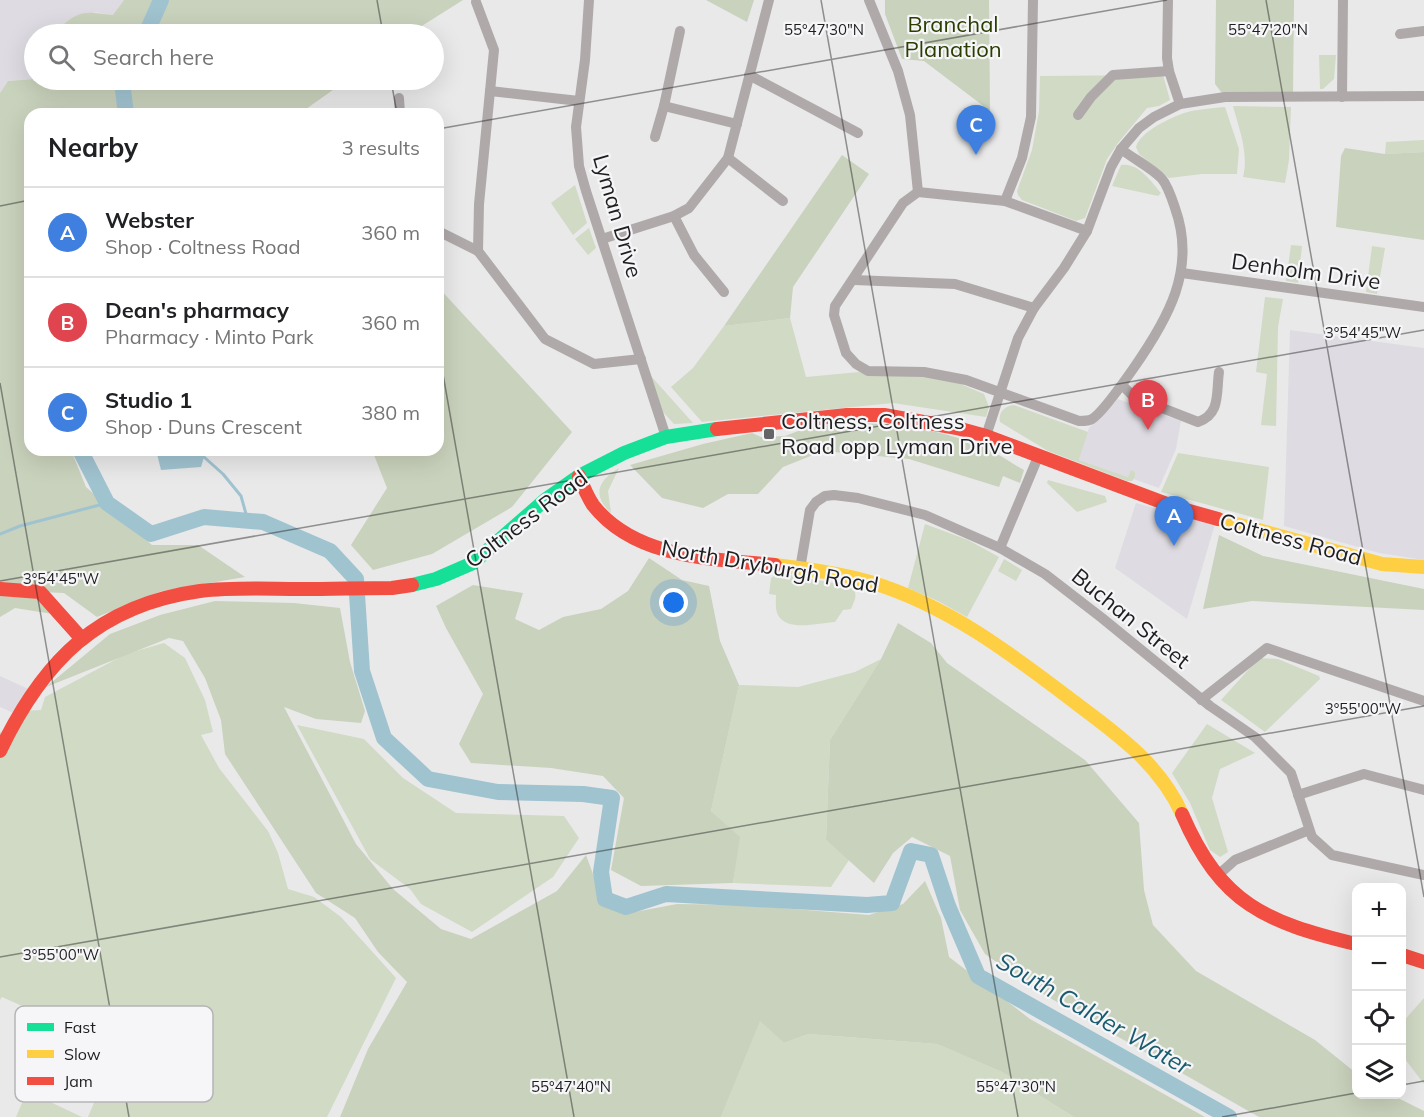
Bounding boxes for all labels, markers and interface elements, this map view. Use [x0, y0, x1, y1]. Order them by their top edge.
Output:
park label: Branchal Planation [904, 10, 1002, 63]
text: 55°47'30"N [784, 20, 864, 39]
text: 55°47'20"N [1228, 20, 1308, 39]
search box [24, 24, 444, 90]
icon: search [45, 41, 78, 74]
text: Search here [93, 43, 214, 71]
pin: C [956, 106, 996, 155]
text: Nearby [48, 131, 138, 164]
text: 3 results [342, 135, 420, 160]
street label: Lyman Drive [587, 151, 649, 281]
text: Webster [105, 206, 194, 234]
text: A [60, 220, 75, 245]
text: 360 m [361, 220, 420, 245]
text: Shop · Coltness Road [105, 234, 301, 259]
street label: Denholm Drive [1230, 247, 1382, 295]
text: Dean's pharmacy [105, 296, 289, 324]
text: B [61, 310, 74, 335]
text: 360 m [361, 310, 420, 335]
text: 3°54'45"W [1325, 323, 1402, 342]
text: Pharmacy · Minto Park [105, 324, 314, 349]
pin: B [1128, 380, 1168, 430]
text: Studio 1 [105, 386, 192, 414]
text: C [61, 400, 74, 425]
text: 380 m [361, 400, 420, 425]
place label: Coltness, Coltness Road opp Lyman Drive [781, 407, 1012, 460]
text: Shop · Duns Crescent [105, 414, 302, 439]
marker: Coltness, Coltness Road opp Lyman Drive [762, 427, 776, 441]
street label: Coltness Road [459, 464, 593, 574]
pin: A [1154, 496, 1194, 546]
street label: Coltness Road [1217, 507, 1365, 571]
street label: North Dryburgh Road [659, 533, 881, 599]
street label: Buchan Street [1066, 562, 1196, 674]
text: 3°54'45"W [23, 569, 100, 588]
your location [659, 588, 688, 617]
text: 3°55'00"W [1325, 699, 1402, 718]
map controls [1352, 883, 1406, 1099]
button: + [1352, 883, 1406, 937]
button: − [1352, 937, 1406, 991]
text: 3°55'00"W [23, 945, 100, 964]
water label: South Calder Water [991, 945, 1198, 1082]
button: locate [1352, 991, 1406, 1045]
legend [15, 1006, 213, 1102]
text: Fast [64, 1017, 96, 1037]
text: Slow [64, 1044, 101, 1064]
button: layers [1352, 1045, 1406, 1099]
text: Jam [64, 1071, 93, 1091]
text: 55°47'40"N [531, 1077, 611, 1096]
text: 55°47'30"N [976, 1077, 1056, 1096]

